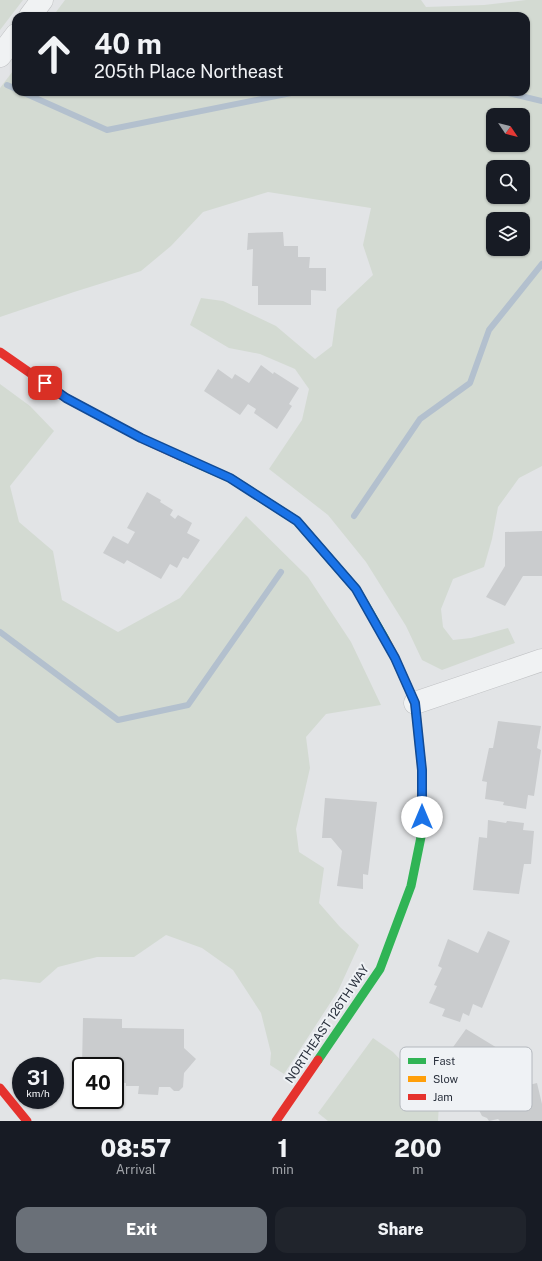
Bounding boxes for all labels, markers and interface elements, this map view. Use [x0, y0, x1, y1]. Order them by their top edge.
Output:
text: 40 m [94, 27, 162, 60]
icon: ahead [28, 28, 80, 80]
text: 205th Place Northeast [94, 61, 284, 82]
north arrow [486, 108, 530, 152]
map controls [486, 108, 530, 256]
button: search [486, 160, 530, 204]
button: layers [486, 212, 530, 256]
pin [28, 366, 62, 400]
icon: arrive [34, 372, 56, 394]
position arrow [401, 796, 443, 838]
street label: NORTHEAST 126TH WAY [282, 962, 372, 1086]
legend [400, 1047, 532, 1111]
text: Fast [433, 1055, 455, 1067]
speed limit sign: 40 [72, 1057, 124, 1109]
text: 31 [27, 1066, 49, 1090]
text: Slow [433, 1073, 459, 1085]
text: km/h [26, 1087, 50, 1099]
text: Jam [433, 1091, 453, 1103]
text: 08:57 [100, 1134, 171, 1162]
text: 1 [278, 1134, 288, 1162]
text: 200 [394, 1134, 442, 1162]
text: Arrival [116, 1162, 156, 1177]
text: min [272, 1162, 294, 1177]
text: m [412, 1162, 424, 1177]
button: Exit [16, 1207, 267, 1253]
button: Share [275, 1207, 526, 1253]

